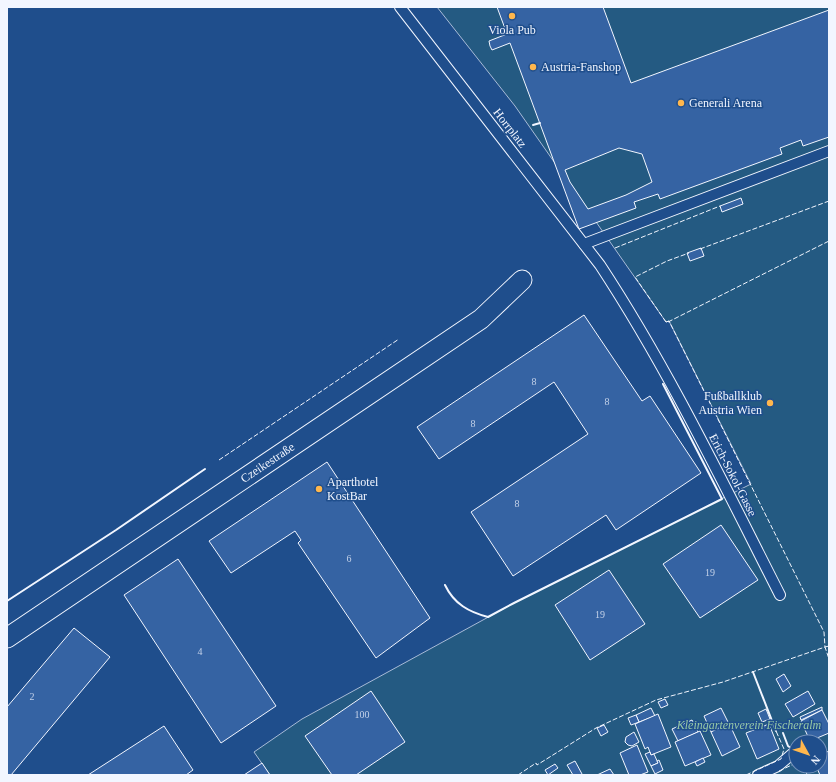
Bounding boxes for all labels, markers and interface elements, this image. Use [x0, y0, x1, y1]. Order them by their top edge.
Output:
marker: Viola Pub [507, 11, 517, 21]
place label: Viola Pub [488, 23, 536, 37]
place label: Austria-Fanshop [541, 60, 621, 74]
marker: Austria-Fanshop [528, 62, 538, 72]
place label: Generali Arena [689, 96, 763, 110]
marker: Generali Arena [676, 98, 686, 108]
street label: Horrplatz [490, 106, 530, 150]
house number: 8 [532, 376, 537, 387]
place label: Fußballklub Austria Wien [698, 389, 762, 417]
house number: 8 [605, 396, 610, 407]
marker: Fußballklub Austria Wien [765, 398, 775, 408]
house number: 8 [471, 418, 476, 429]
street label: Erich-Sokol-Gasse [706, 431, 760, 519]
street label: Czeikestraße [238, 440, 297, 486]
place label: Aparthotel KostBar [327, 475, 379, 503]
marker: Aparthotel KostBar [314, 484, 324, 494]
house number: 8 [515, 498, 520, 509]
house number: 6 [347, 553, 352, 564]
house number: 19 [705, 567, 715, 578]
house number: 19 [595, 609, 605, 620]
house number: 4 [198, 646, 203, 657]
house number: 2 [30, 691, 35, 702]
house number: 100 [355, 709, 370, 720]
park label: Kleingartenverein Fischeralm [676, 718, 822, 732]
north arrow [788, 734, 828, 774]
text: N [808, 754, 823, 767]

